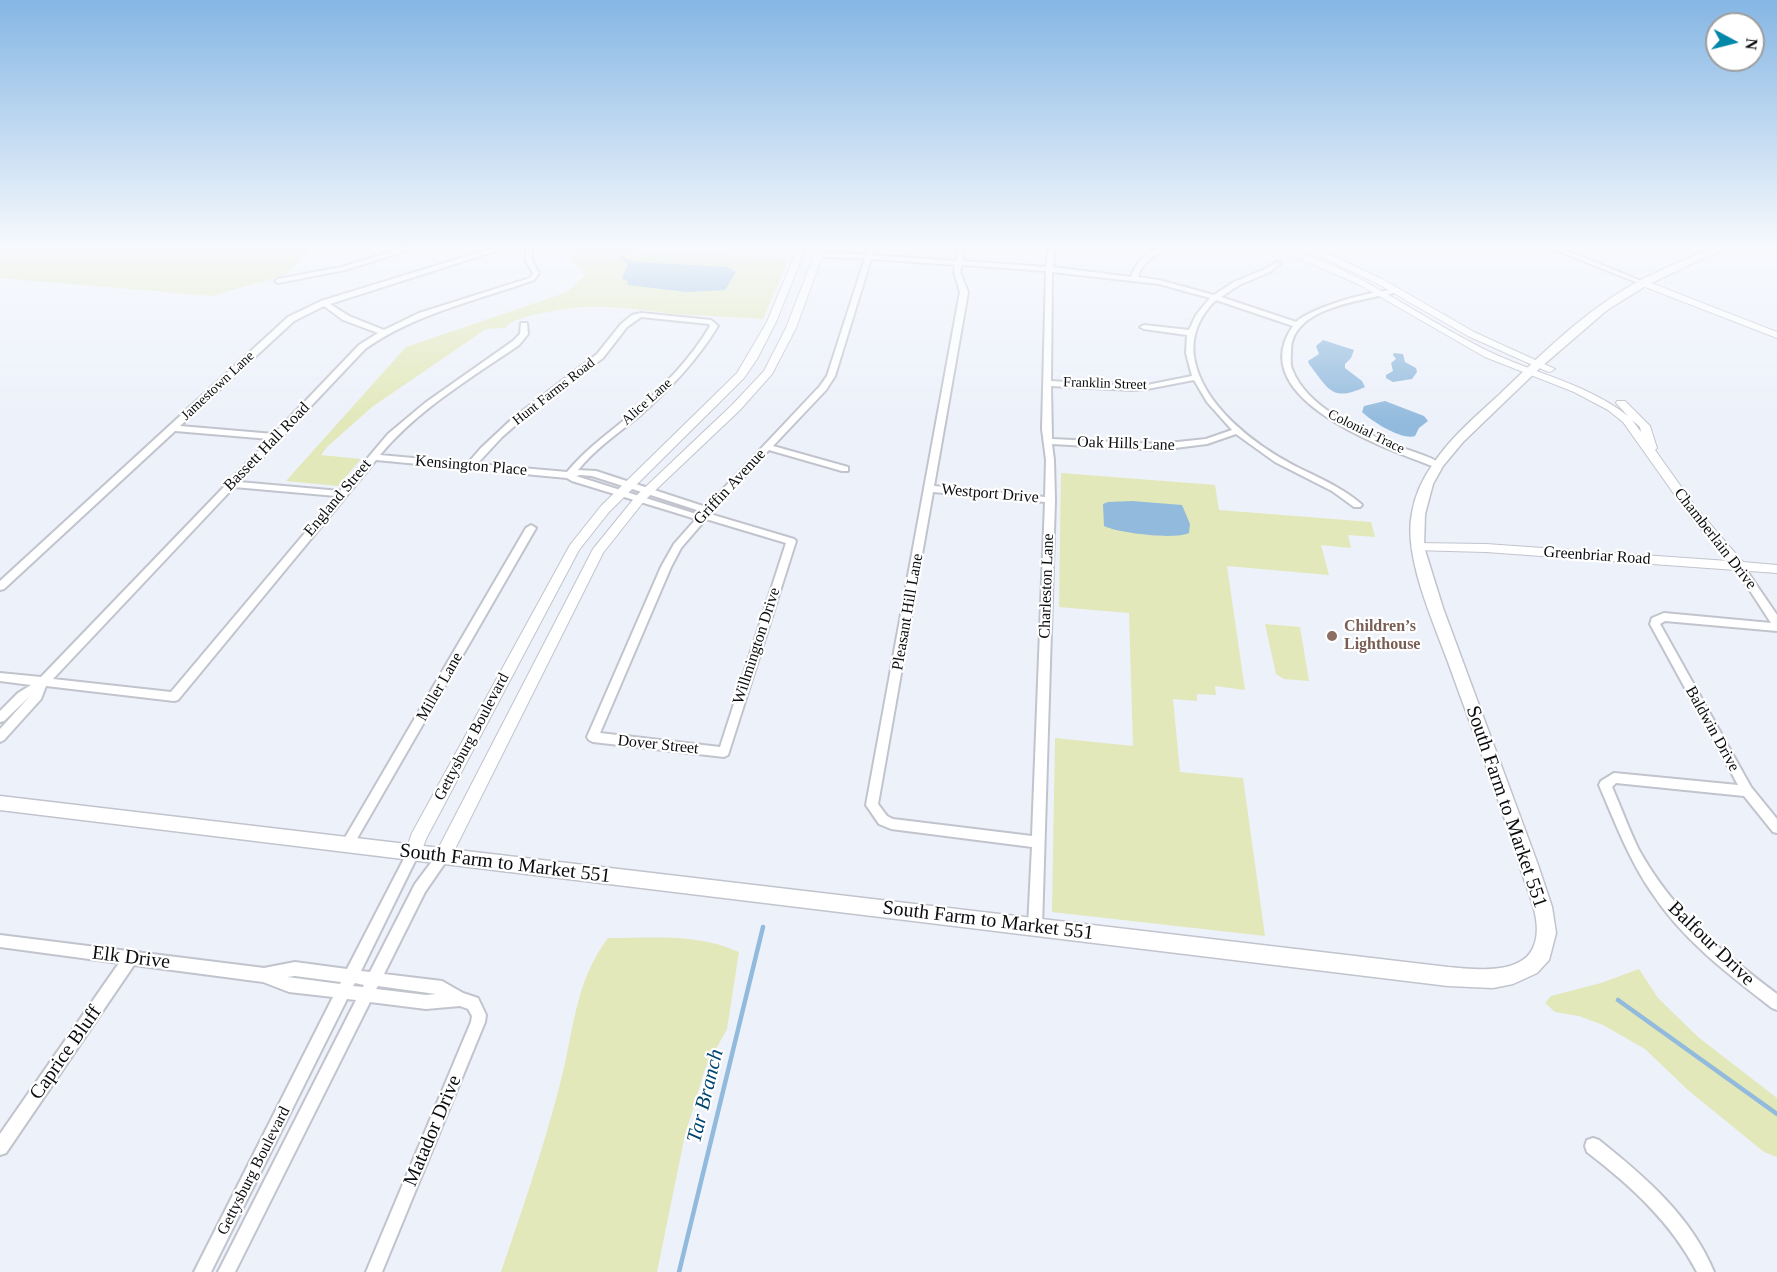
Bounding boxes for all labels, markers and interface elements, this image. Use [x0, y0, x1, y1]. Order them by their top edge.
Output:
north arrow [1705, 12, 1765, 72]
text: N [1742, 37, 1761, 51]
street label: Jamestown Lane [178, 348, 258, 424]
street label: Hunt Farms Road [510, 355, 598, 429]
street label: Franklin Street [1063, 374, 1147, 394]
street label: Alice Lane [618, 375, 676, 429]
street label: Bassett Hall Road [220, 399, 314, 495]
street label: Colonial Trace [1325, 406, 1407, 458]
street label: Oak Hills Lane [1077, 433, 1175, 455]
street label: Griffin Avenue [690, 445, 770, 529]
street label: Kensington Place [414, 452, 528, 480]
street label: England Street [300, 456, 376, 540]
street label: Westport Drive [940, 480, 1040, 508]
street label: Chamberlain Drive [1670, 485, 1760, 593]
street label: Charleston Lane [1036, 533, 1058, 639]
street label: Greenbriar Road [1543, 543, 1651, 569]
street label: Pleasant Hill Lane [888, 552, 928, 672]
street label: Willmington Drive [729, 585, 785, 707]
place label: Children’s Lighthouse [1344, 617, 1420, 655]
marker: Children’s Lighthouse [1325, 629, 1339, 643]
street label: Miller Lane [413, 649, 467, 725]
street label: Gettysburg Boulevard [430, 670, 514, 804]
street label: Baldwin Drive [1681, 683, 1743, 775]
street label: South Farm to Market 551 [1460, 703, 1552, 911]
street label: Dover Street [617, 731, 699, 759]
street label: South Farm to Market 551 [398, 839, 612, 889]
street label: South Farm to Market 551 [881, 896, 1095, 946]
street label: Balfour Drive [1663, 897, 1759, 991]
street label: Elk Drive [91, 941, 171, 975]
street label: Caprice Bluff [25, 1001, 107, 1105]
water label: Tar Branch [682, 1047, 730, 1145]
street label: Matador Drive [399, 1072, 467, 1190]
street label: Gettysburg Boulevard [213, 1104, 295, 1238]

